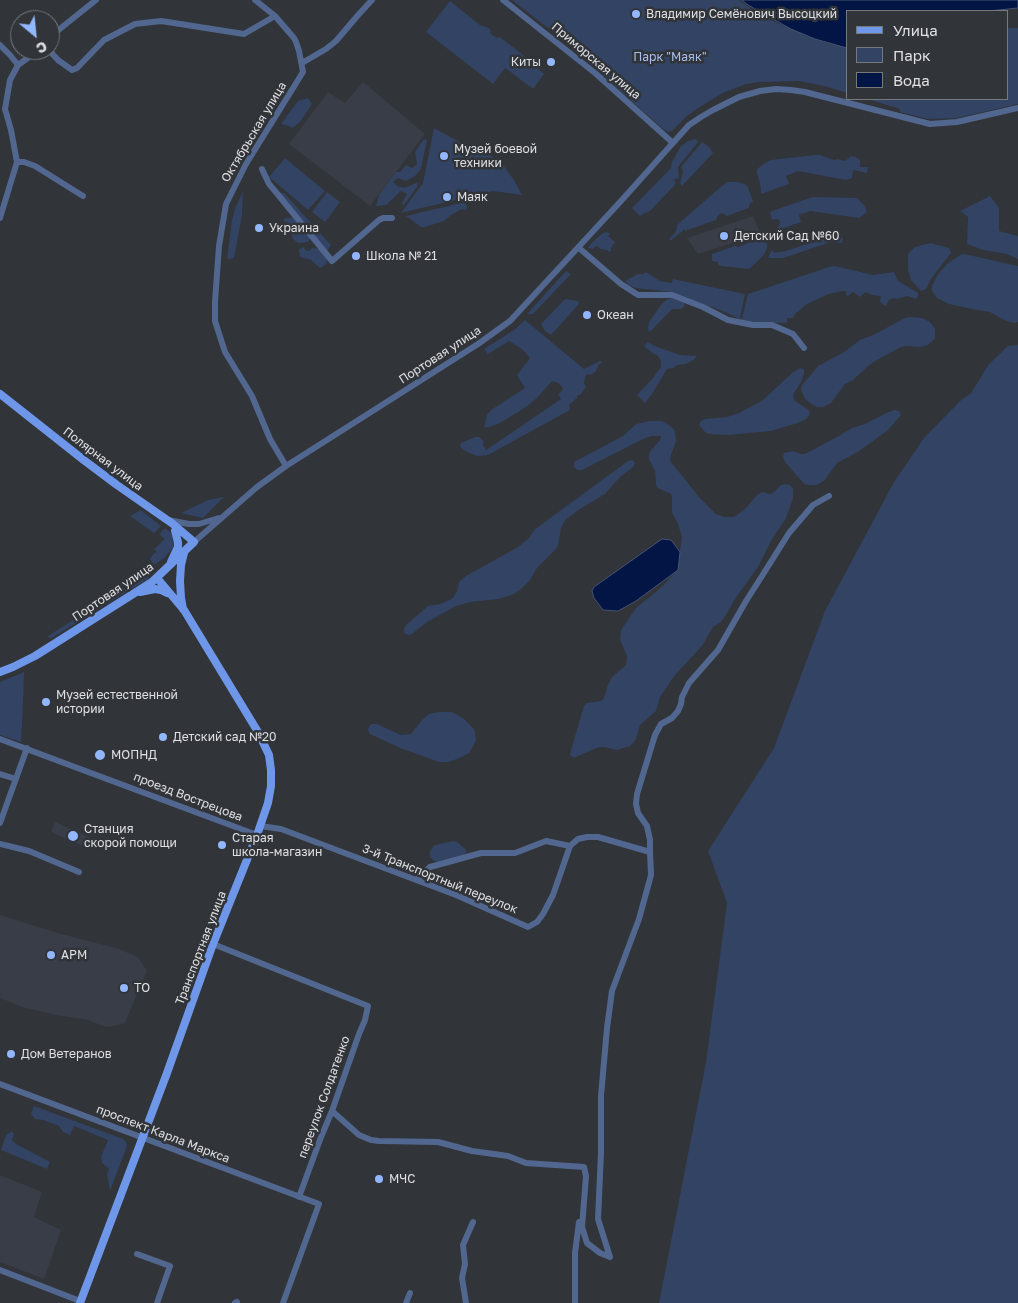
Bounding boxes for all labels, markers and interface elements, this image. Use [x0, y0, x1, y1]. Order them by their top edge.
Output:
place label: Владимир Семёнович Высоцкий [646, 7, 837, 21]
marker: Владимир Семёнович Высоцкий [630, 8, 642, 20]
north arrow [10, 10, 60, 60]
legend [846, 10, 1008, 100]
street label: Приморская улица [548, 19, 644, 103]
text: Улица [893, 21, 938, 39]
text: С [33, 38, 50, 58]
text: Парк [893, 46, 931, 64]
park label: Парк "Маяк" [633, 50, 707, 64]
place label: Киты [511, 55, 541, 69]
marker: Киты [545, 56, 557, 68]
text: Вода [893, 71, 930, 89]
street label: Октябрьская улица [218, 79, 290, 185]
place label: Музей боевой техники [454, 142, 537, 170]
marker: Музей боевой техники [438, 150, 450, 162]
place label: Маяк [457, 190, 488, 204]
marker: Маяк [441, 191, 453, 203]
place label: Украина [269, 221, 319, 235]
marker: Украина [253, 222, 265, 234]
place label: Детский Сад №60 [734, 229, 839, 243]
marker: Детский Сад №60 [718, 230, 730, 242]
place label: Школа № 21 [366, 249, 437, 263]
marker: Школа № 21 [350, 250, 362, 262]
place label: Океан [597, 308, 634, 322]
marker: Океан [581, 309, 593, 321]
street label: Портовая улица [396, 323, 484, 387]
street label: Полярная улица [60, 424, 146, 494]
street label: Портовая улица [70, 559, 156, 625]
place label: Музей естественной истории [56, 688, 178, 716]
marker: Музей естественной истории [40, 696, 52, 708]
place label: Детский сад №20 [173, 730, 276, 744]
marker: Детский сад №20 [157, 731, 169, 743]
marker: МОПНД [93, 748, 107, 762]
place label: МОПНД [111, 748, 157, 762]
street label: проезд Вострецова [132, 770, 244, 824]
place label: Станция скорой помощи [84, 822, 177, 850]
marker: Станция скорой помощи [66, 829, 80, 843]
place label: Старая школа-магазин [232, 831, 322, 859]
marker: Старая школа-магазин [216, 839, 228, 851]
street label: 3-й Транспортный переулок [360, 841, 520, 917]
street label: Транспортная улица [173, 889, 229, 1007]
place label: АРМ [61, 948, 87, 962]
marker: АРМ [45, 949, 57, 961]
place label: ТО [134, 981, 150, 995]
marker: ТО [118, 982, 130, 994]
street label: переулок Солдатенко [295, 1034, 353, 1160]
place label: Дом Ветеранов [21, 1047, 112, 1061]
marker: Дом Ветеранов [5, 1048, 17, 1060]
street label: проспект Карла Маркса [94, 1102, 232, 1166]
place label: МЧС [389, 1172, 416, 1186]
marker: МЧС [373, 1173, 385, 1185]

